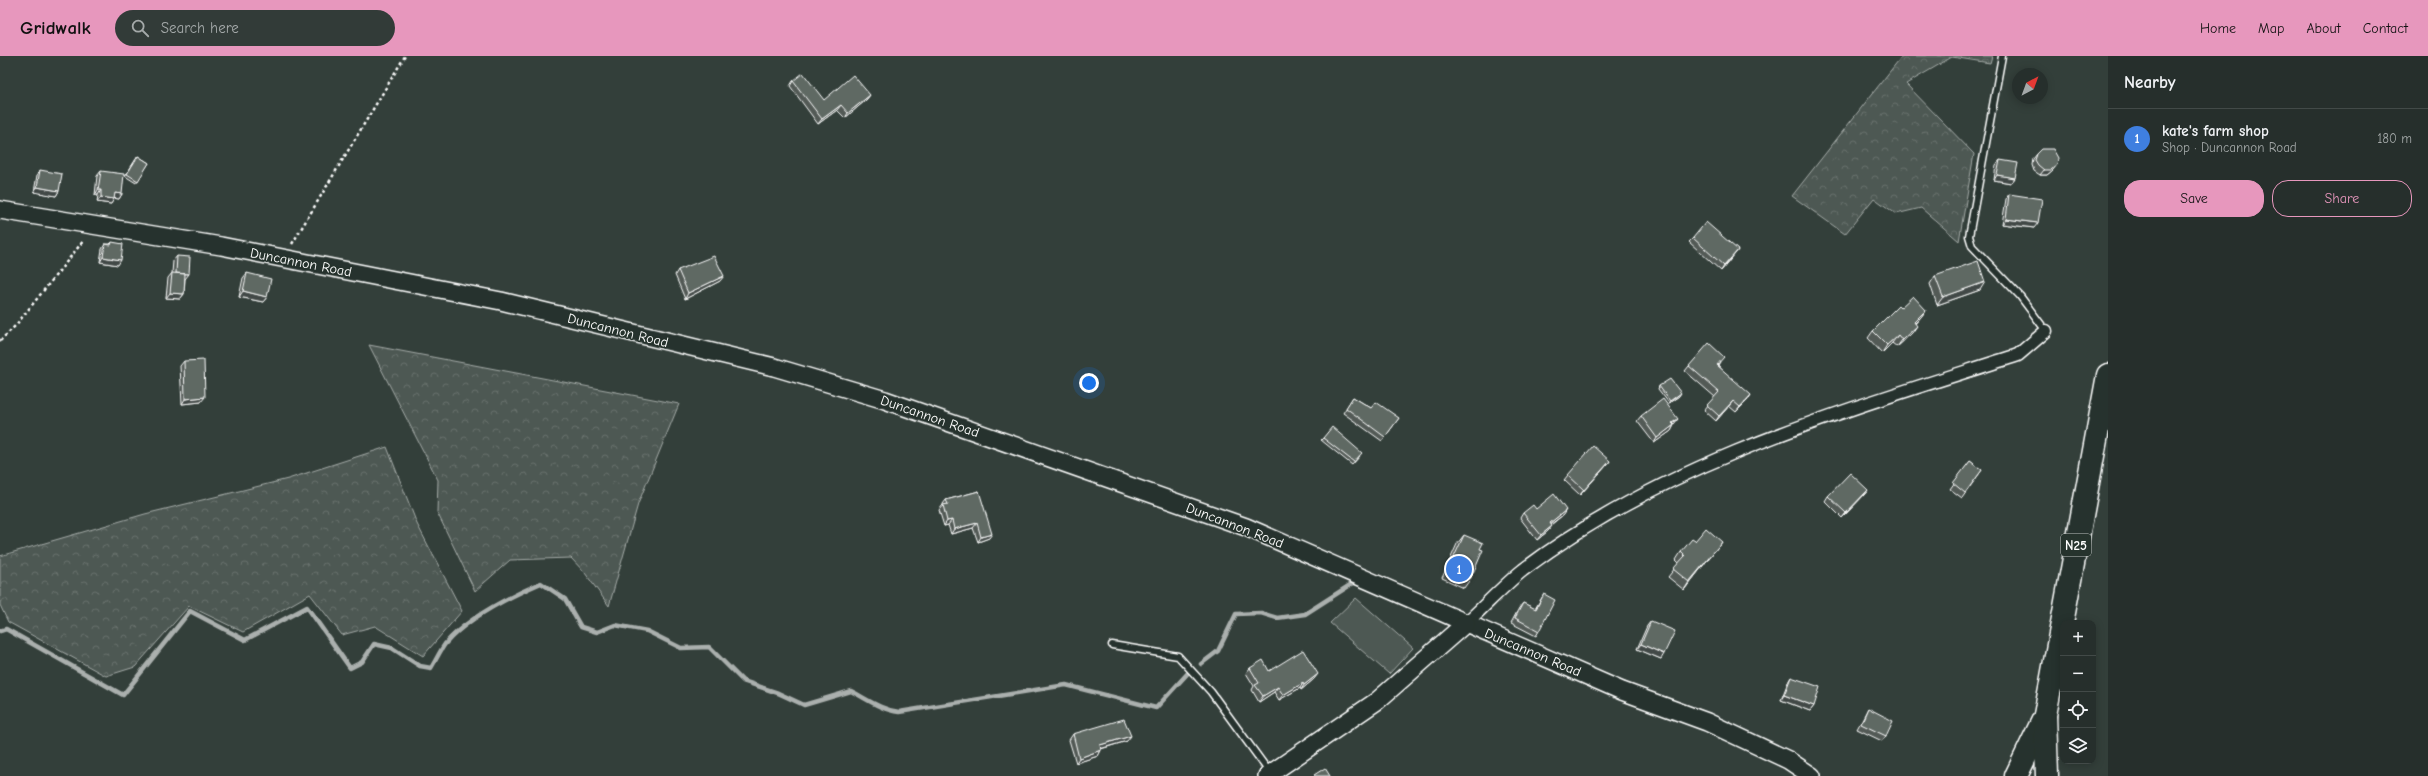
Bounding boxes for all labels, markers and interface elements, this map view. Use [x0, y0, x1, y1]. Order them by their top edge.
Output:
search box [115, 10, 395, 46]
text: Gridwalk [20, 17, 91, 39]
icon: search [129, 17, 151, 39]
text: Search here [161, 19, 239, 37]
text: Home [2200, 20, 2236, 37]
text: Map [2258, 20, 2284, 37]
text: About [2306, 20, 2341, 37]
text: Contact [2363, 20, 2408, 37]
north arrow [2012, 68, 2048, 104]
text: Nearby [2124, 73, 2175, 92]
text: kate's farm shop [2162, 122, 2269, 140]
text: 1 [2134, 131, 2140, 146]
text: 180 m [2377, 131, 2412, 146]
text: Shop · Duncannon Road [2162, 140, 2297, 155]
button: Save [2124, 180, 2264, 217]
button: Share [2272, 180, 2412, 217]
street label: Duncannon Road [249, 244, 353, 281]
street label: Duncannon Road [566, 310, 670, 351]
your location [1079, 373, 1099, 393]
street label: Duncannon Road [878, 392, 981, 441]
street label: Duncannon Road [1184, 499, 1286, 552]
road number: N25 [2061, 534, 2091, 556]
pin: 1 [1446, 554, 1472, 584]
map controls [2060, 620, 2096, 764]
button: + [2060, 620, 2096, 656]
street label: Duncannon Road [1482, 624, 1584, 680]
button: − [2060, 656, 2096, 692]
button: locate [2060, 692, 2096, 728]
button: layers [2060, 728, 2096, 764]

